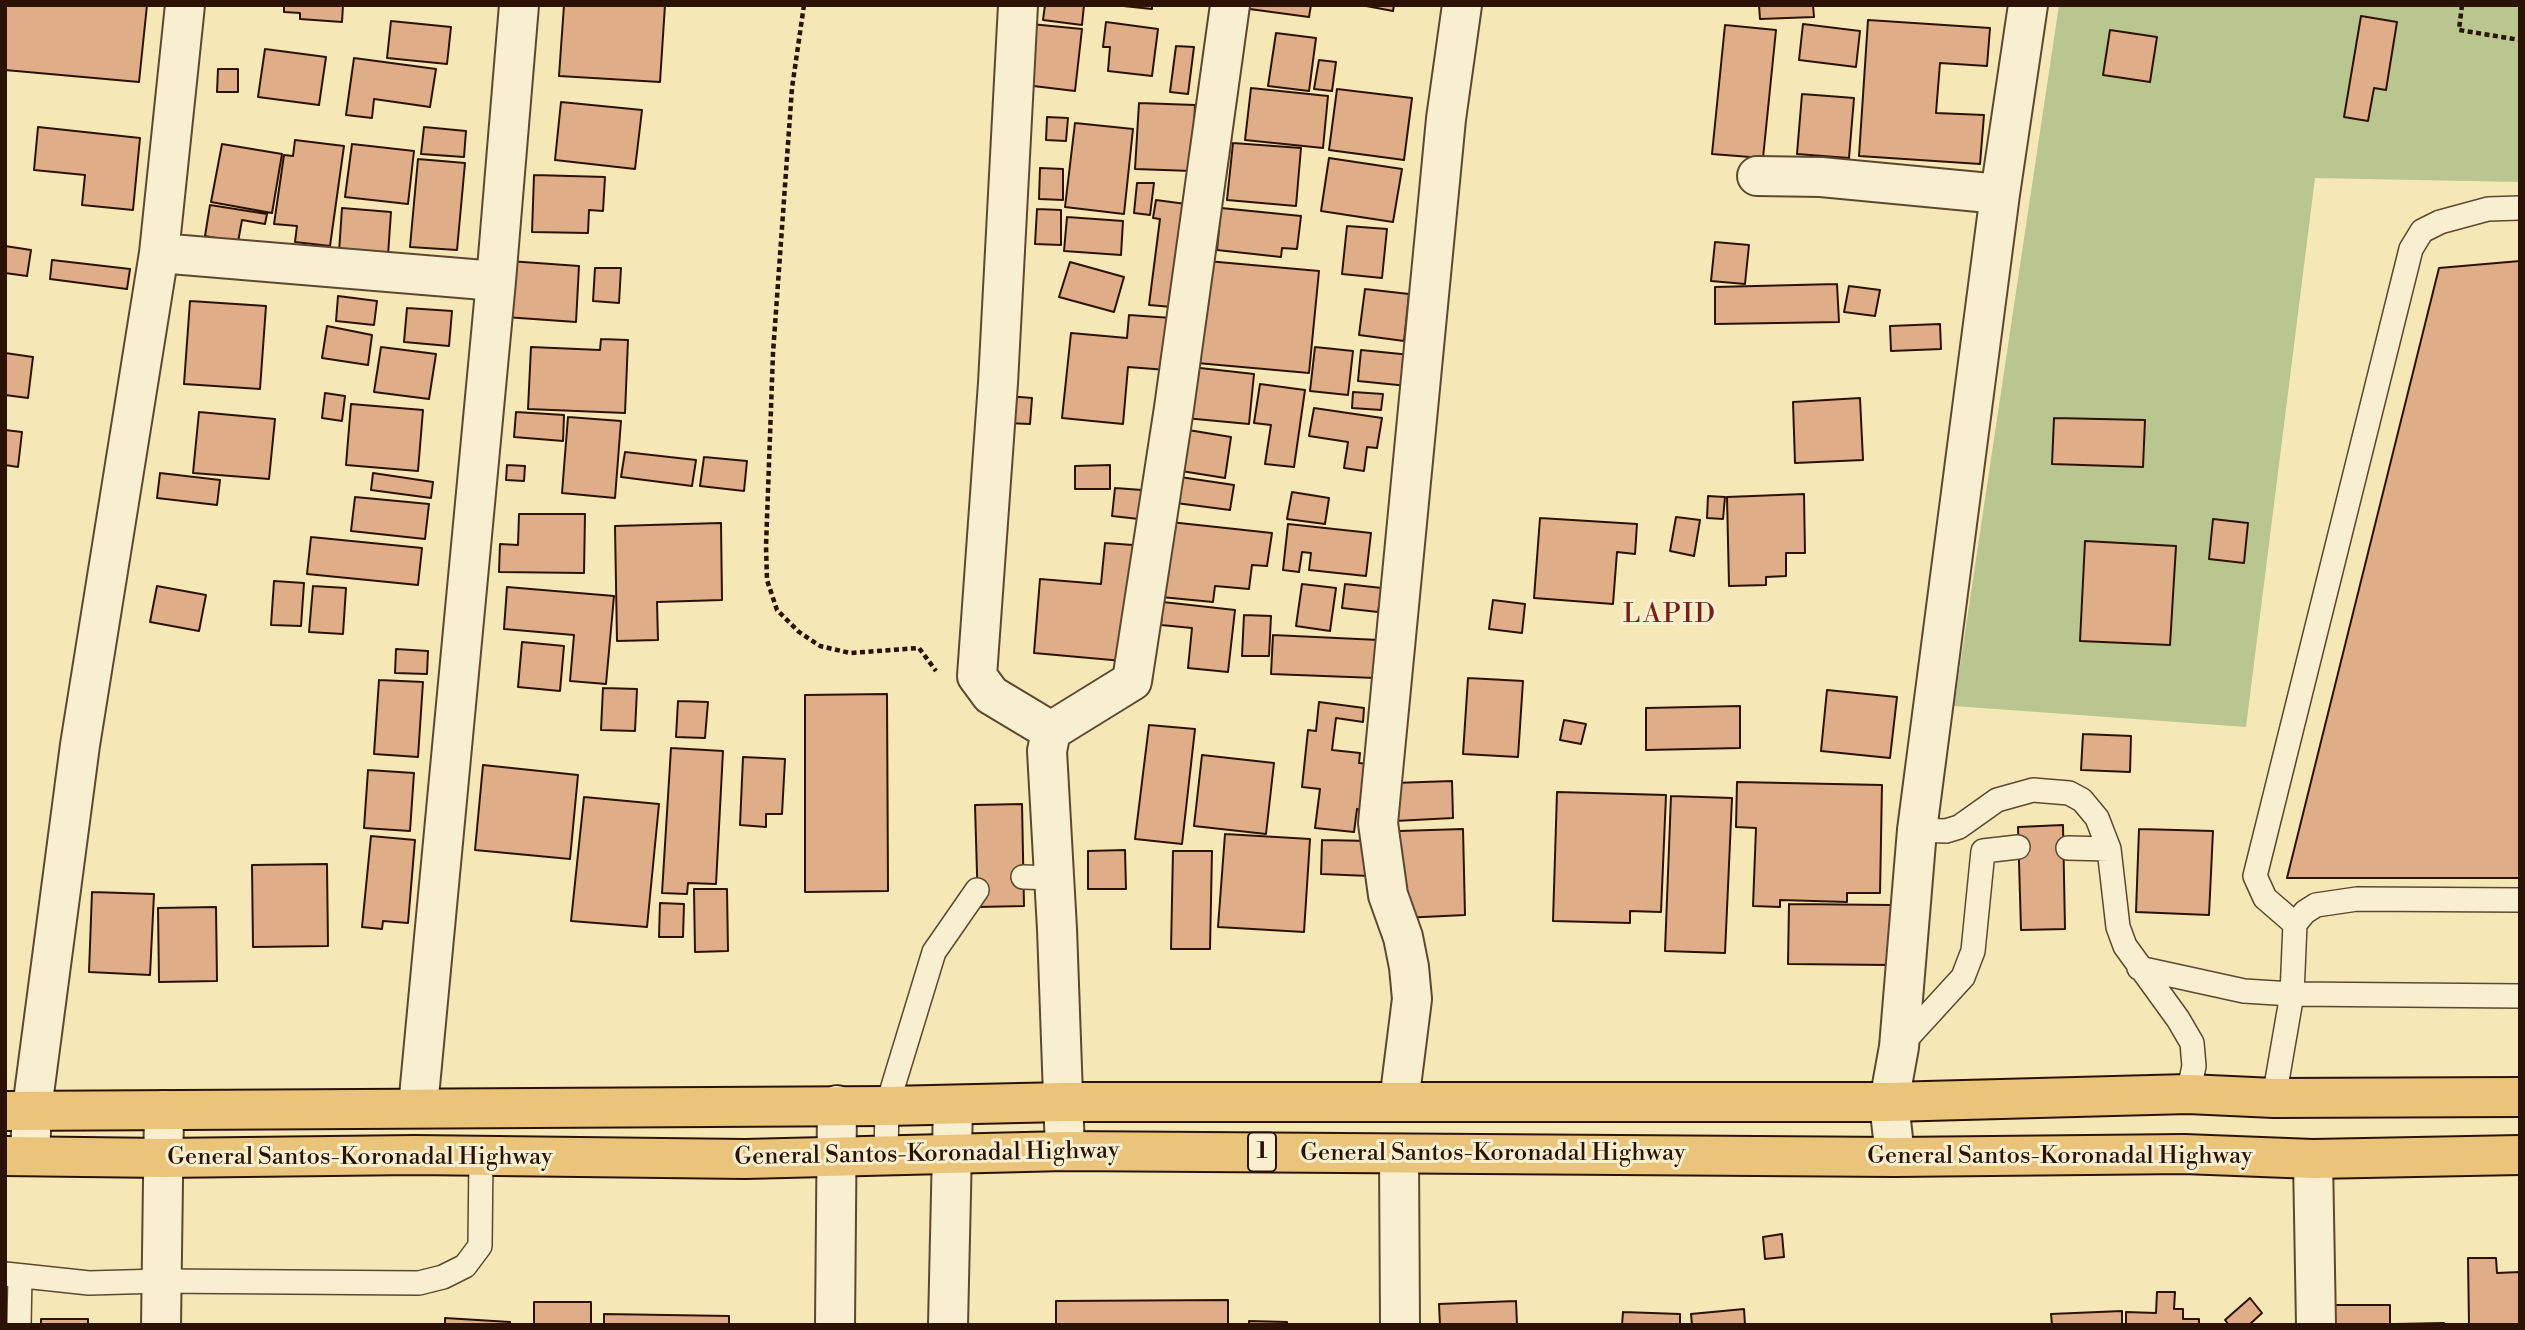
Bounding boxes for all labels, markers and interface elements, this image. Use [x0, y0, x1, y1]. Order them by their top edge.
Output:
district label: LAPID [1624, 600, 1716, 632]
road number: 1 [1248, 1133, 1276, 1172]
street label: General Santos-Koronadal Highway [734, 1137, 1120, 1173]
street label: General Santos-Koronadal Highway [1300, 1140, 1686, 1168]
street label: General Santos-Koronadal Highway [1867, 1143, 2253, 1171]
street label: General Santos-Koronadal Highway [167, 1144, 553, 1172]

